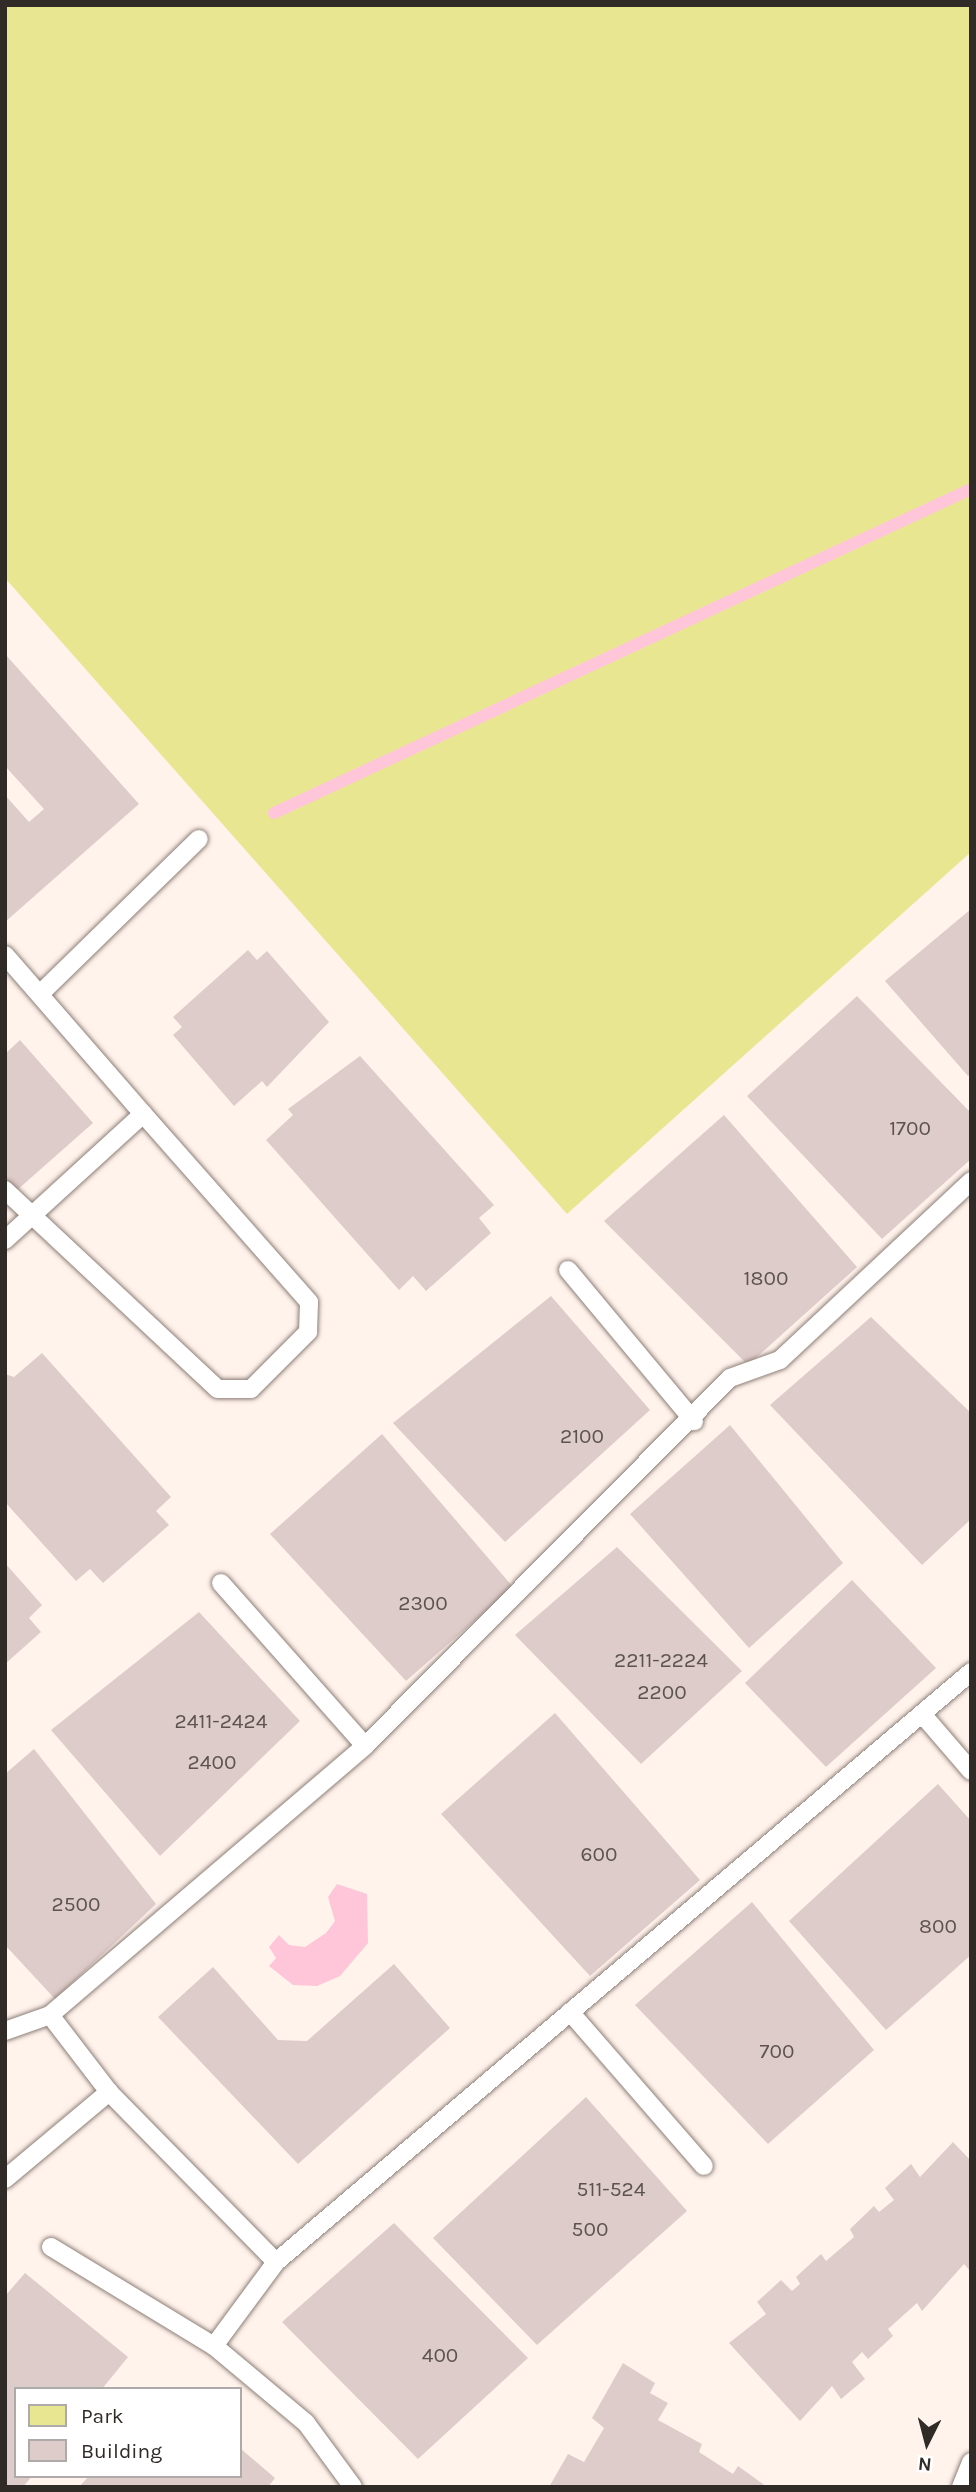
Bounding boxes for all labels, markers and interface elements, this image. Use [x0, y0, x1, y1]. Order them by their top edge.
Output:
house number: 1700 [889, 1115, 931, 1141]
house number: 1800 [744, 1265, 788, 1291]
house number: 2100 [560, 1423, 604, 1449]
house number: 2300 [398, 1590, 448, 1616]
house number: 2211-2224 [614, 1647, 708, 1673]
house number: 2200 [637, 1679, 687, 1705]
house number: 2411-2424 [175, 1708, 267, 1734]
house number: 2400 [188, 1749, 236, 1775]
house number: 600 [581, 1841, 617, 1867]
house number: 2500 [52, 1891, 100, 1917]
house number: 800 [919, 1913, 957, 1939]
house number: 700 [760, 2038, 794, 2064]
house number: 511-524 [577, 2176, 645, 2202]
house number: 500 [572, 2216, 608, 2242]
house number: 400 [422, 2342, 458, 2368]
legend [14, 2387, 242, 2478]
text: Park [81, 2404, 124, 2428]
north arrow [892, 2408, 962, 2478]
text: Building [81, 2439, 162, 2463]
text: N [917, 2452, 933, 2476]

